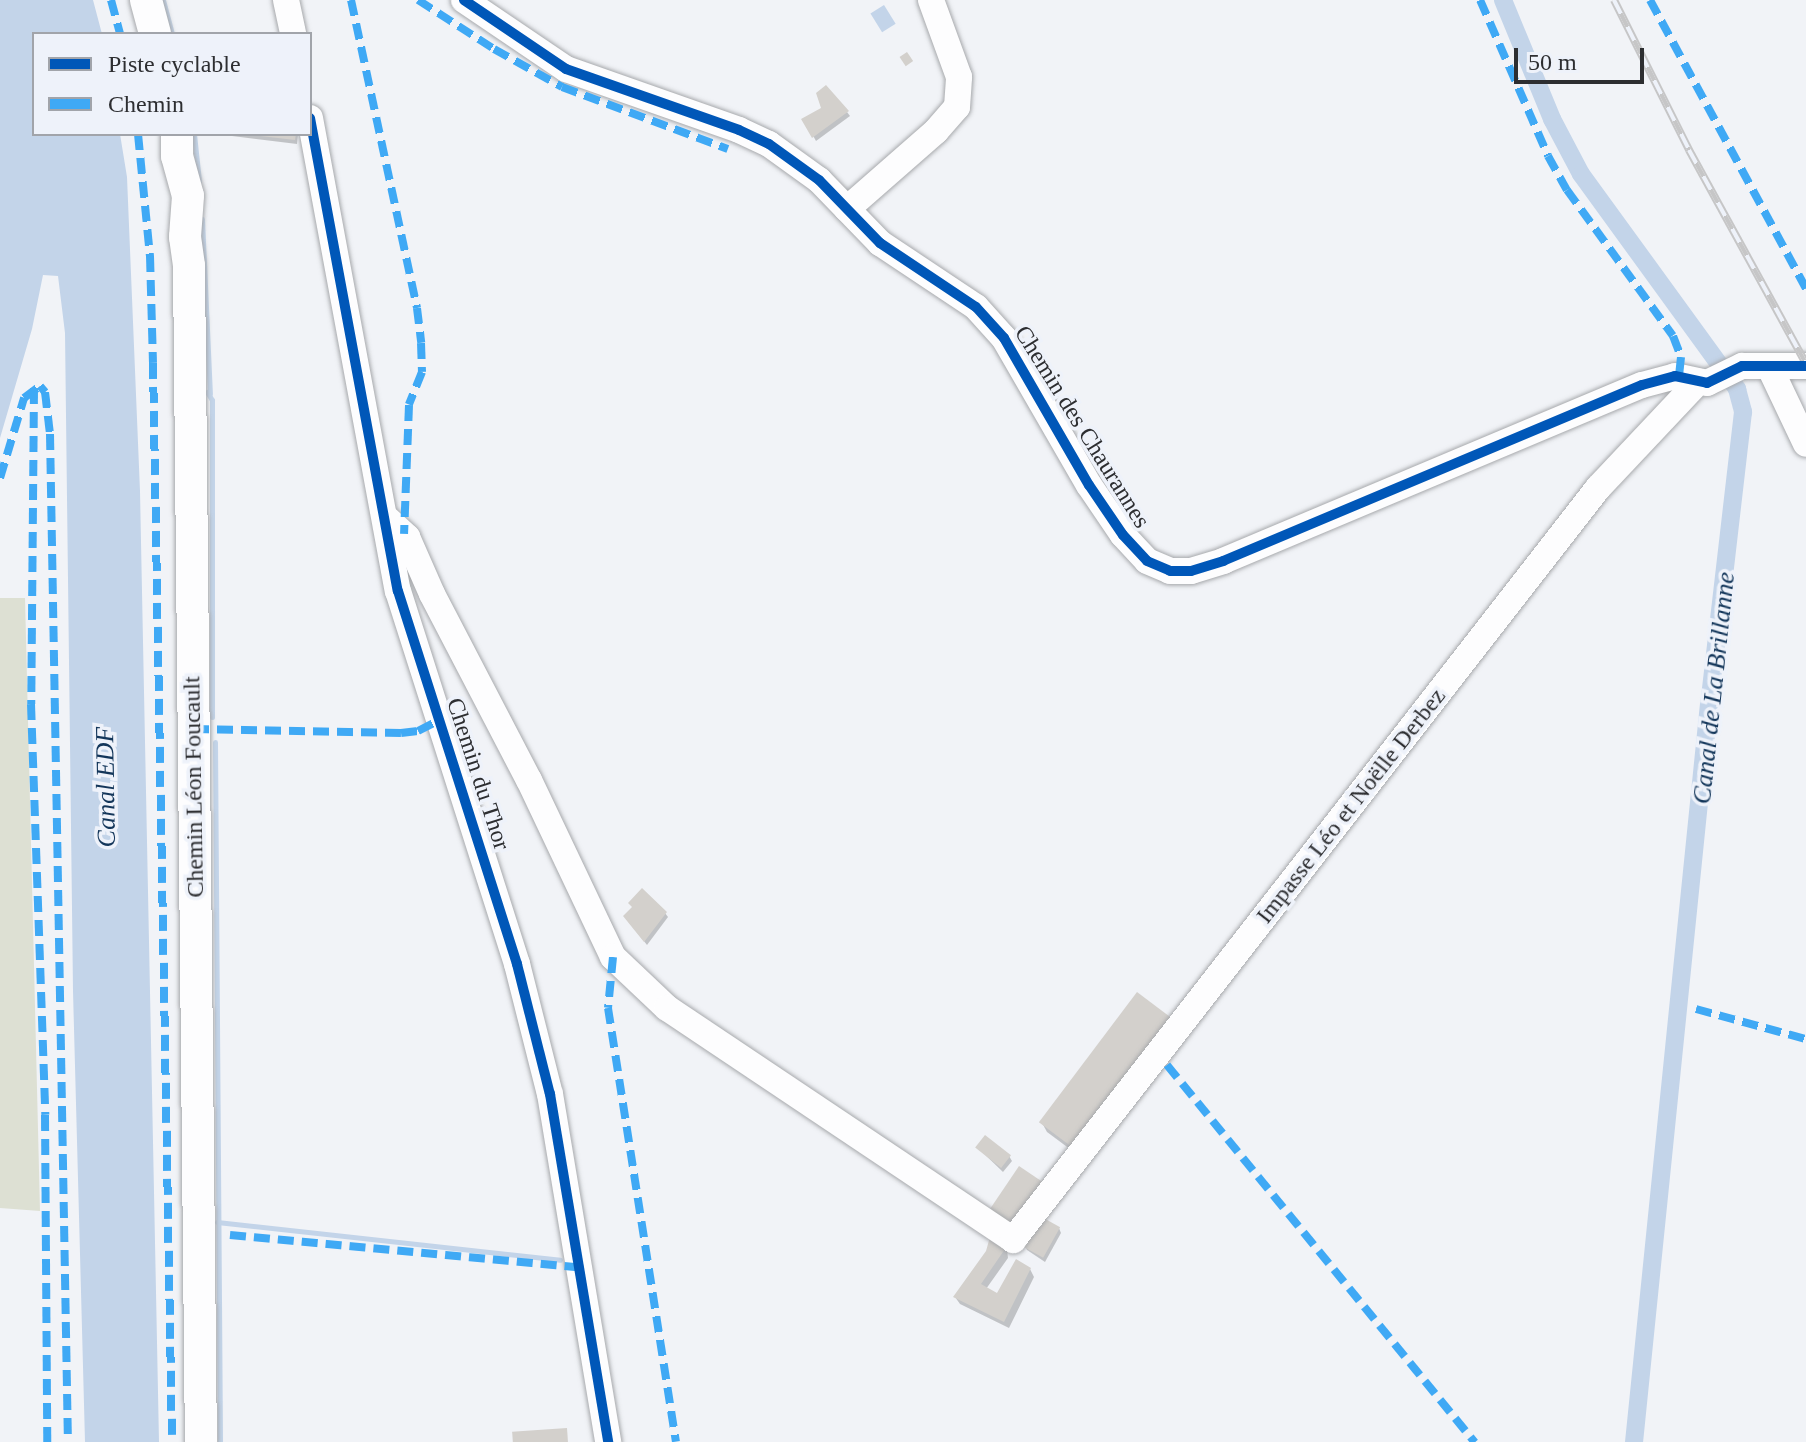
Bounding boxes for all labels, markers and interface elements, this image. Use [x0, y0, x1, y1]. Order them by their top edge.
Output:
legend [32, 32, 312, 136]
scale bar [1518, 32, 1648, 82]
text: 50 m [1528, 49, 1577, 75]
text: Piste cyclable [108, 51, 241, 77]
text: Chemin [108, 91, 184, 117]
street label: Chemin des Chaurannes [1008, 320, 1156, 534]
water label: Canal de La Brillanne [1686, 570, 1742, 806]
street label: Chemin Léon Foucault [178, 676, 210, 898]
street label: Impasse Léo et Noëlle Derbez [1250, 683, 1452, 929]
street label: Chemin du Thor [440, 694, 516, 854]
water label: Canal EDF [89, 726, 123, 848]

